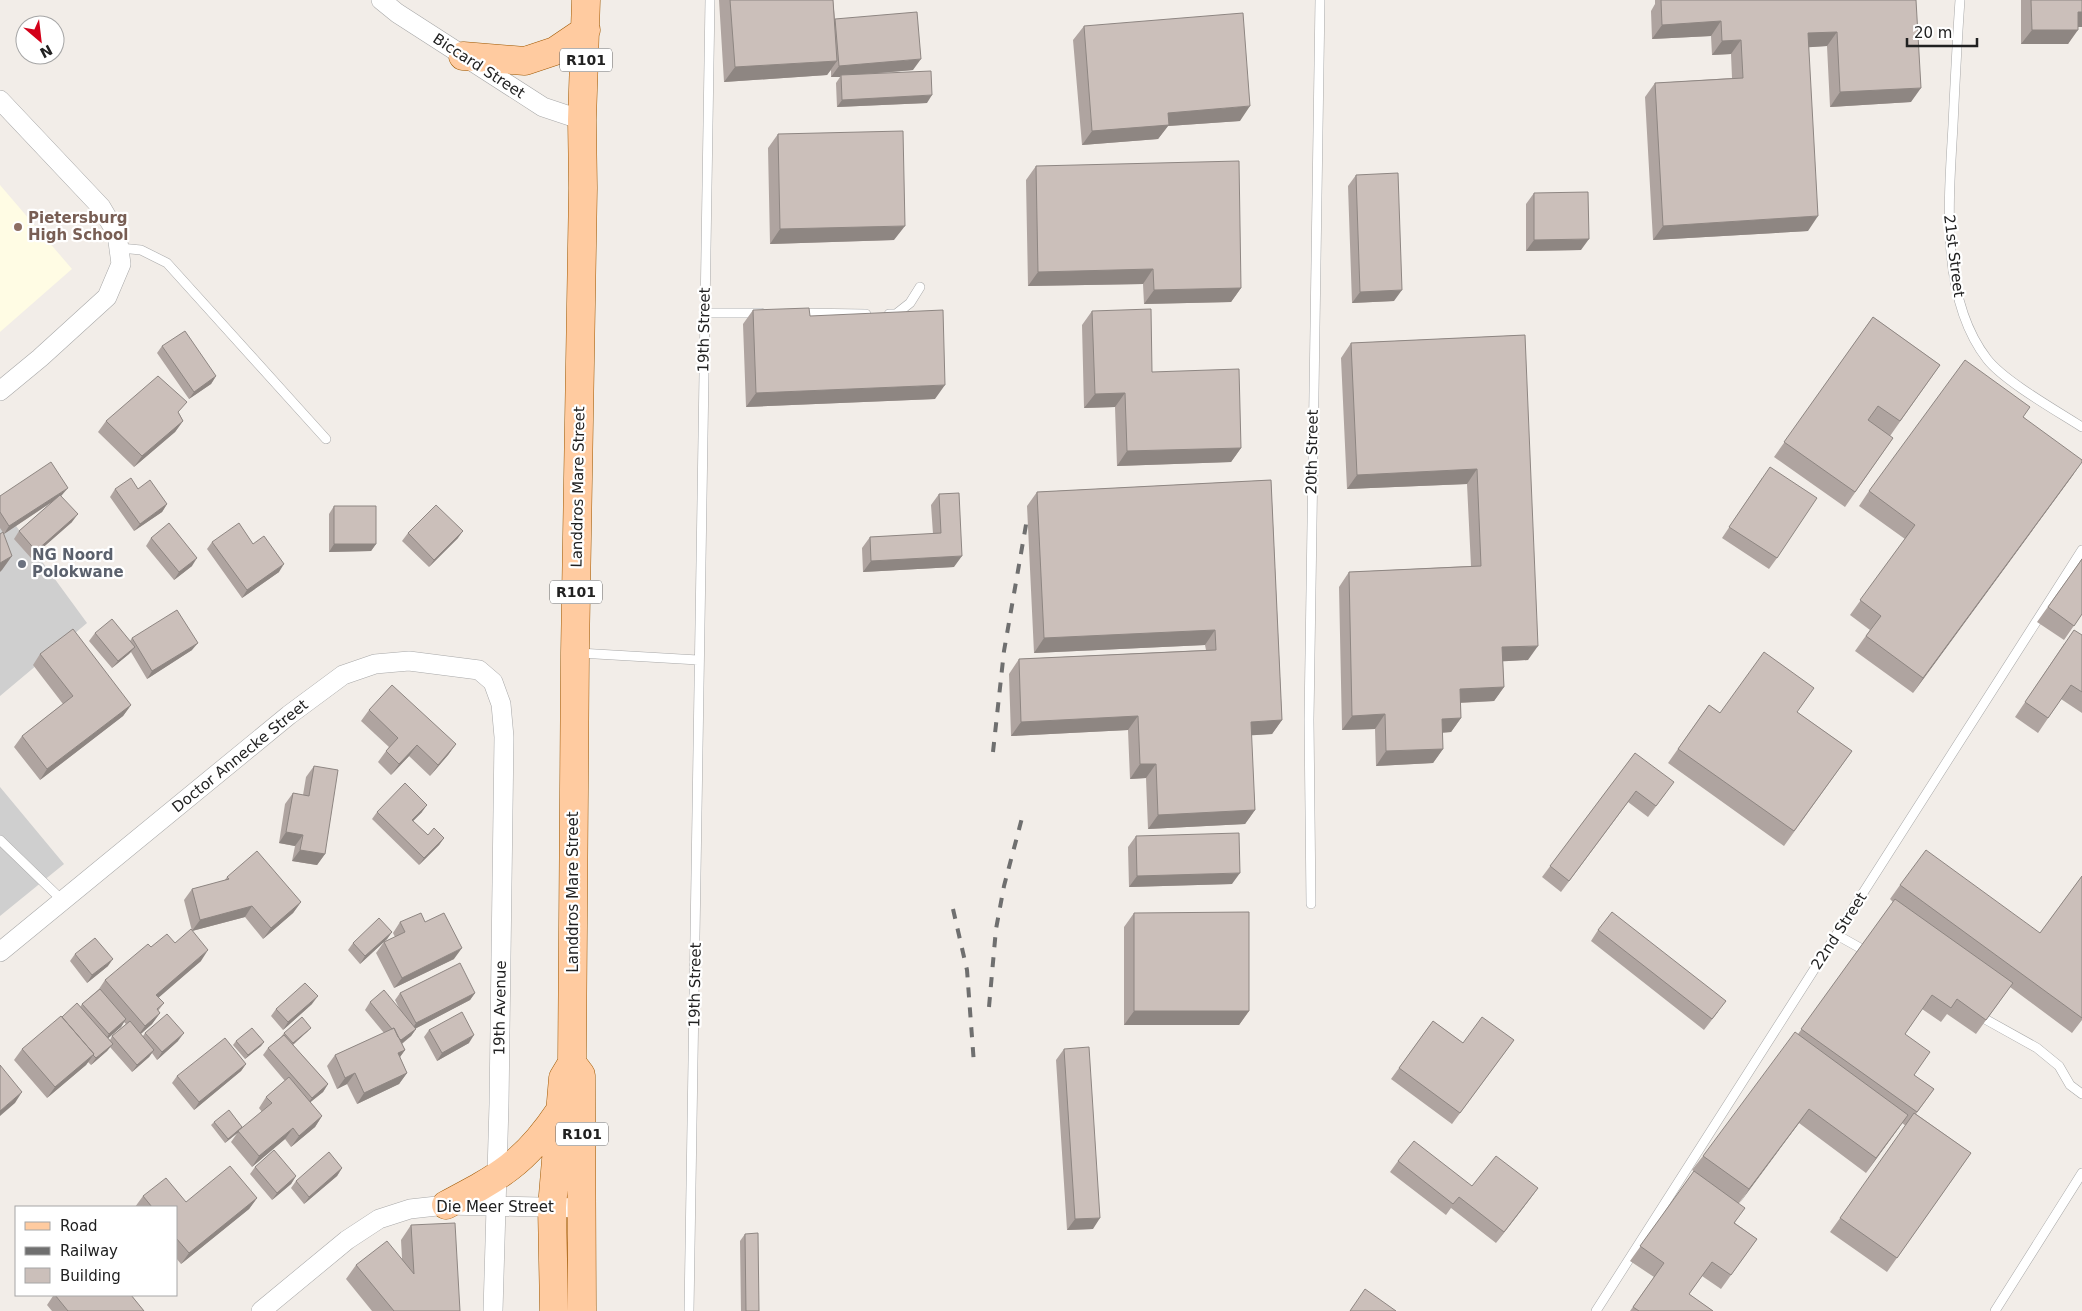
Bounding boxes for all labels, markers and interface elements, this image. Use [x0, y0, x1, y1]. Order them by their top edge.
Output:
north arrow [15, 15, 65, 65]
scale bar [1907, 15, 1977, 47]
text: 20 m [1914, 24, 1952, 42]
street label: Biccard Street [430, 30, 528, 102]
text: N [37, 42, 55, 61]
road number: R101 [560, 48, 612, 72]
place label: Pietersburg High School [28, 209, 128, 244]
street label: 21st Street [1940, 214, 1968, 298]
marker: Pietersburg High School [12, 221, 24, 233]
street label: 19th Street [694, 287, 714, 373]
street label: Landdros Mare Street [568, 406, 588, 568]
street label: 20th Street [1302, 409, 1322, 495]
place label: NG Noord Polokwane [32, 546, 124, 581]
marker: NG Noord Polokwane [16, 558, 28, 570]
road number: R101 [550, 580, 602, 604]
street label: Doctor Annecke Street [168, 696, 312, 816]
street label: Landdros Mare Street [564, 811, 582, 973]
street label: 22nd Street [1807, 889, 1871, 973]
street label: 19th Street [685, 942, 705, 1028]
street label: 19th Avenue [490, 960, 510, 1056]
road number: R101 [556, 1122, 608, 1146]
street label: Die Meer Street [436, 1198, 554, 1216]
legend [15, 1206, 178, 1296]
text: Road [60, 1217, 98, 1235]
text: Railway [60, 1242, 118, 1260]
text: Building [60, 1267, 121, 1285]

